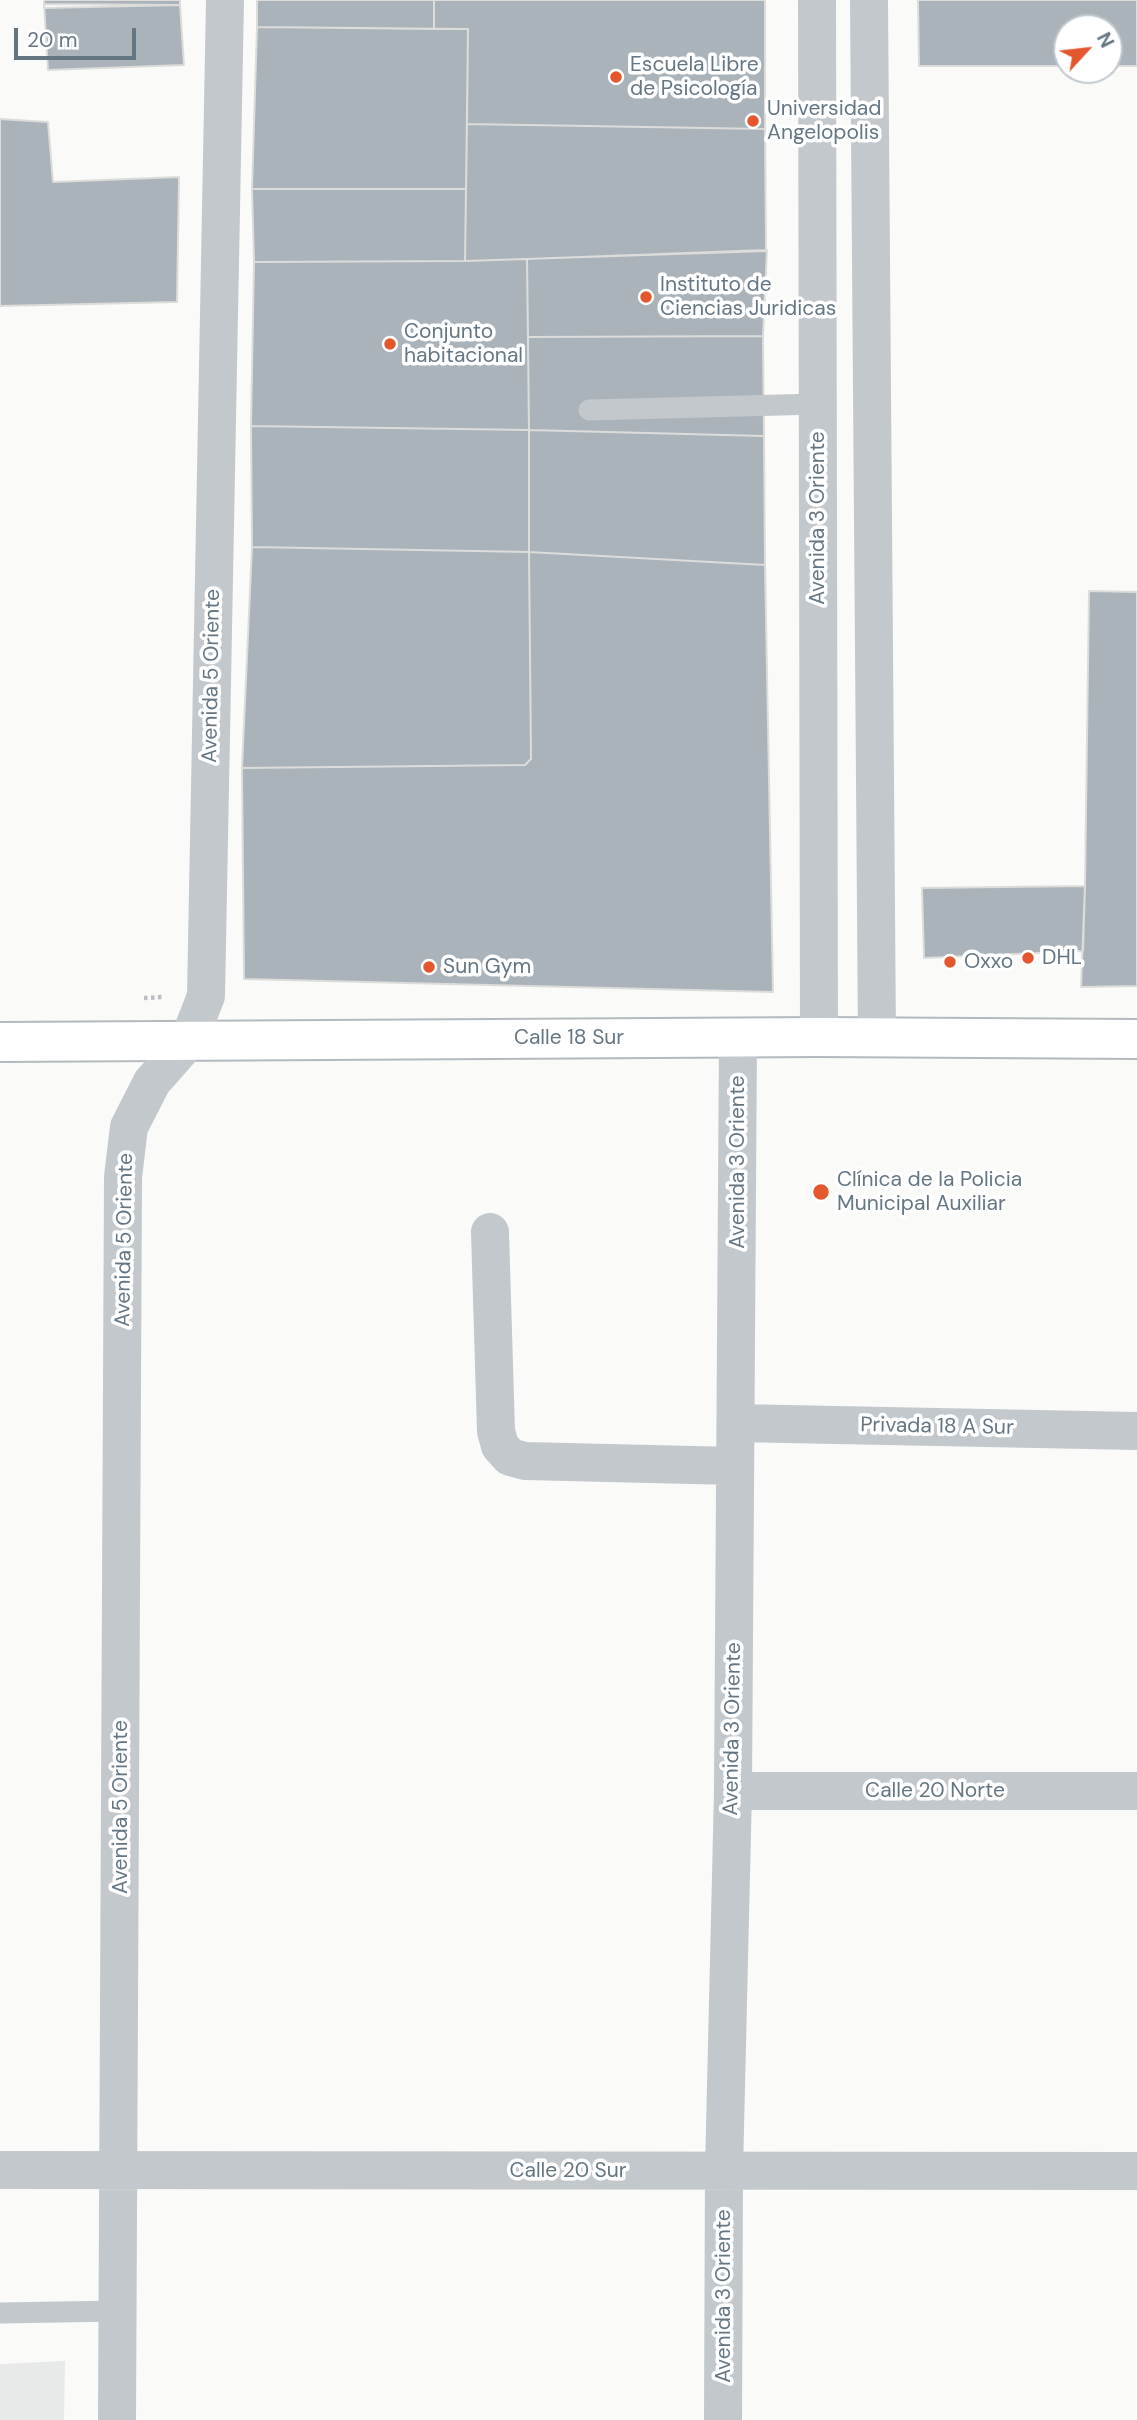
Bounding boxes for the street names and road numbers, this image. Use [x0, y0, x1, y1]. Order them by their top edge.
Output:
street label: Avenida 3 Oriente [805, 431, 831, 605]
street label: Avenida 5 Oriente [198, 589, 226, 763]
street label: Calle 18 Sur [514, 1025, 624, 1051]
street label: Avenida 3 Oriente [725, 1075, 751, 1249]
street label: Avenida 5 Oriente [111, 1153, 139, 1327]
street label: Privada 18 A Sur [860, 1413, 1014, 1441]
street label: Avenida 3 Oriente [719, 1642, 747, 1816]
street label: Avenida 5 Oriente [108, 1720, 134, 1894]
street label: Calle 20 Norte [865, 1778, 1005, 1804]
street label: Calle 20 Sur [509, 2158, 627, 2184]
street label: Avenida 3 Oriente [711, 2209, 737, 2383]

